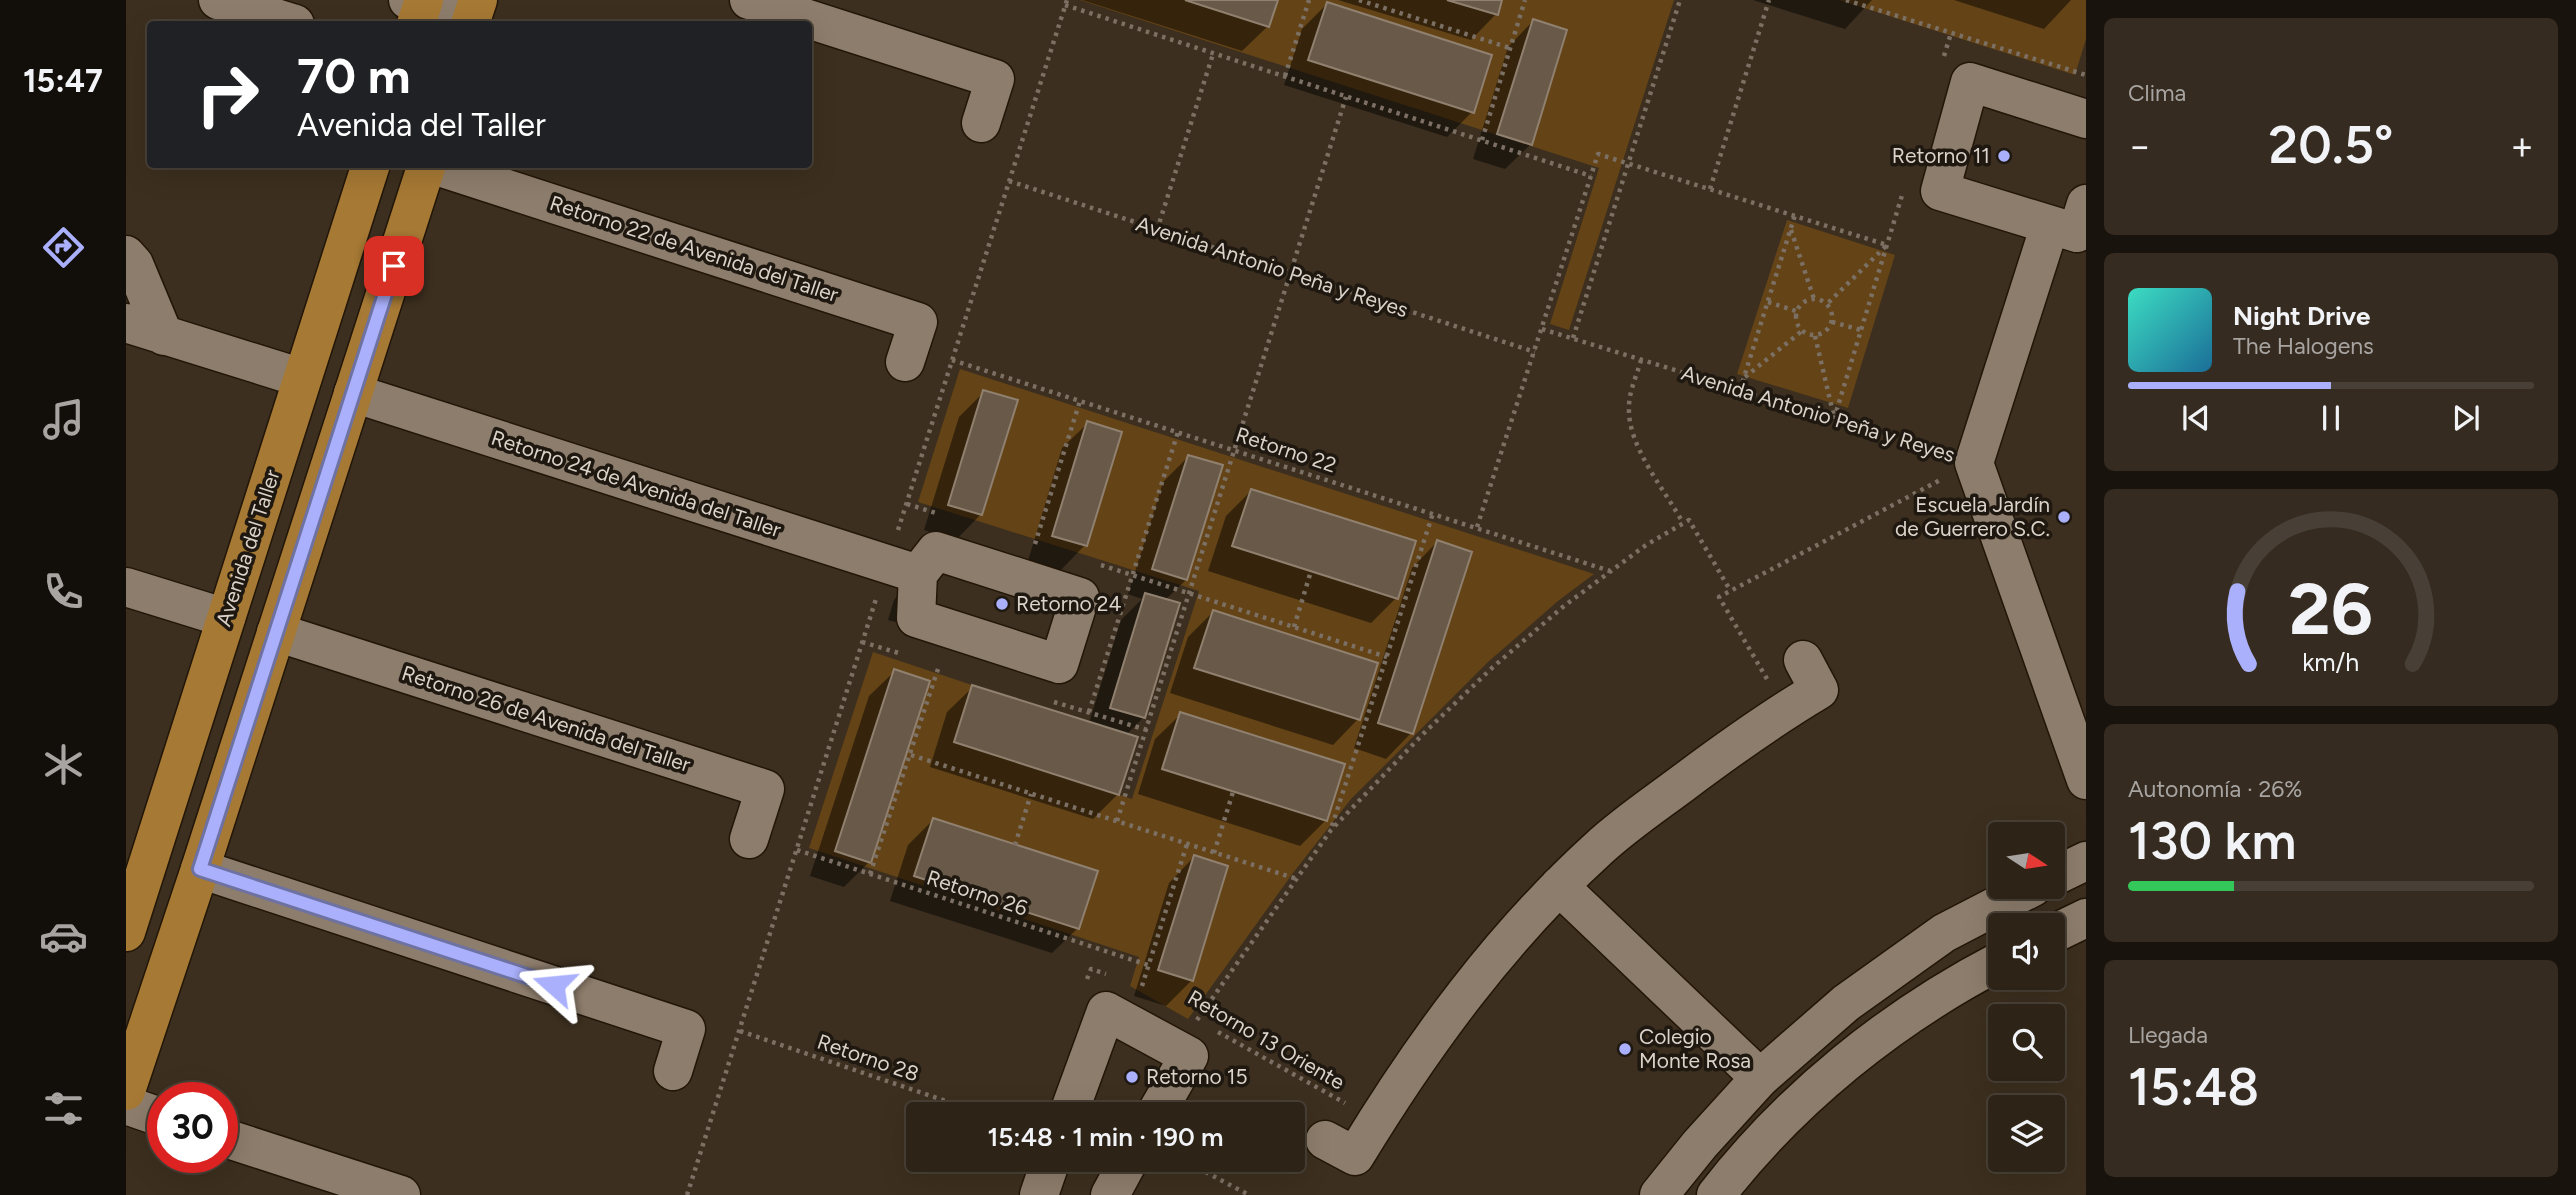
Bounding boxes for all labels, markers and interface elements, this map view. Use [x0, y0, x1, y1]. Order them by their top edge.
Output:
text: 70 m [297, 46, 410, 105]
icon: right [182, 49, 273, 140]
text: 15:47 [23, 62, 103, 100]
text: Clima [2128, 79, 2186, 107]
text: Avenida del Taller [297, 106, 546, 144]
text: 20.5° [2269, 114, 2393, 176]
text: − [2128, 123, 2152, 169]
text: + [2510, 123, 2534, 169]
place label: Retorno 11 [1892, 143, 1990, 168]
marker: Retorno 11 [1996, 148, 2012, 164]
street label: Retorno 22 de Avenida del Taller [547, 190, 842, 307]
street label: Avenida Antonio Peña y Reyes [1133, 211, 1411, 322]
icon: directions [39, 223, 88, 272]
pin [364, 236, 424, 296]
icon: arrive [375, 247, 413, 285]
text: Night Drive [2233, 300, 2370, 332]
text: The Halogens [2233, 332, 2374, 360]
street label: Avenida Antonio Peña y Reyes [1678, 360, 1958, 467]
icon: music [39, 395, 88, 444]
icon: previous [2177, 399, 2215, 437]
icon: pause [2312, 399, 2350, 437]
icon: next [2447, 399, 2485, 437]
street label: Retorno 22 [1233, 422, 1340, 478]
street label: Retorno 24 de Avenida del Taller [488, 425, 784, 542]
street label: Avenida del Taller [210, 466, 285, 629]
place label: Escuela Jardín de Guerrero S.C. [1895, 492, 2050, 541]
marker: Escuela Jardín de Guerrero S.C. [2056, 509, 2072, 525]
text: 26 [2289, 565, 2373, 652]
icon: phone [39, 567, 88, 616]
place label: Retorno 24 [1016, 591, 1122, 616]
marker: Retorno 24 [994, 596, 1010, 612]
text: km/h [2302, 646, 2360, 676]
street label: Retorno 26 de Avenida del Taller [399, 660, 694, 777]
icon: climate [39, 740, 88, 789]
text: Autonomía · 26% [2128, 775, 2302, 803]
text: 130 km [2128, 810, 2296, 872]
north arrow [1988, 822, 2065, 900]
map controls [1988, 822, 2065, 1172]
street label: Retorno 26 [924, 864, 1031, 921]
icon: car [39, 912, 88, 961]
button: sound [1988, 913, 2065, 990]
position arrow [517, 948, 591, 1022]
street label: Retorno 13 Oriente [1183, 985, 1349, 1095]
button: search [1988, 1004, 2065, 1081]
text: Llegada [2128, 1021, 2208, 1049]
place label: Colegio Monte Rosa [1639, 1024, 1751, 1073]
street label: Retorno 28 [814, 1029, 922, 1087]
marker: Colegio Monte Rosa [1617, 1041, 1633, 1057]
text: 15:48 [2128, 1056, 2259, 1118]
place label: Retorno 15 [1146, 1064, 1248, 1089]
marker: Retorno 15 [1124, 1069, 1140, 1085]
speed limit sign: 30 [147, 1082, 238, 1173]
icon: filters [39, 1084, 88, 1133]
button: layers [1988, 1095, 2065, 1172]
text: 15:48 · 1 min · 190 m [987, 1121, 1224, 1153]

